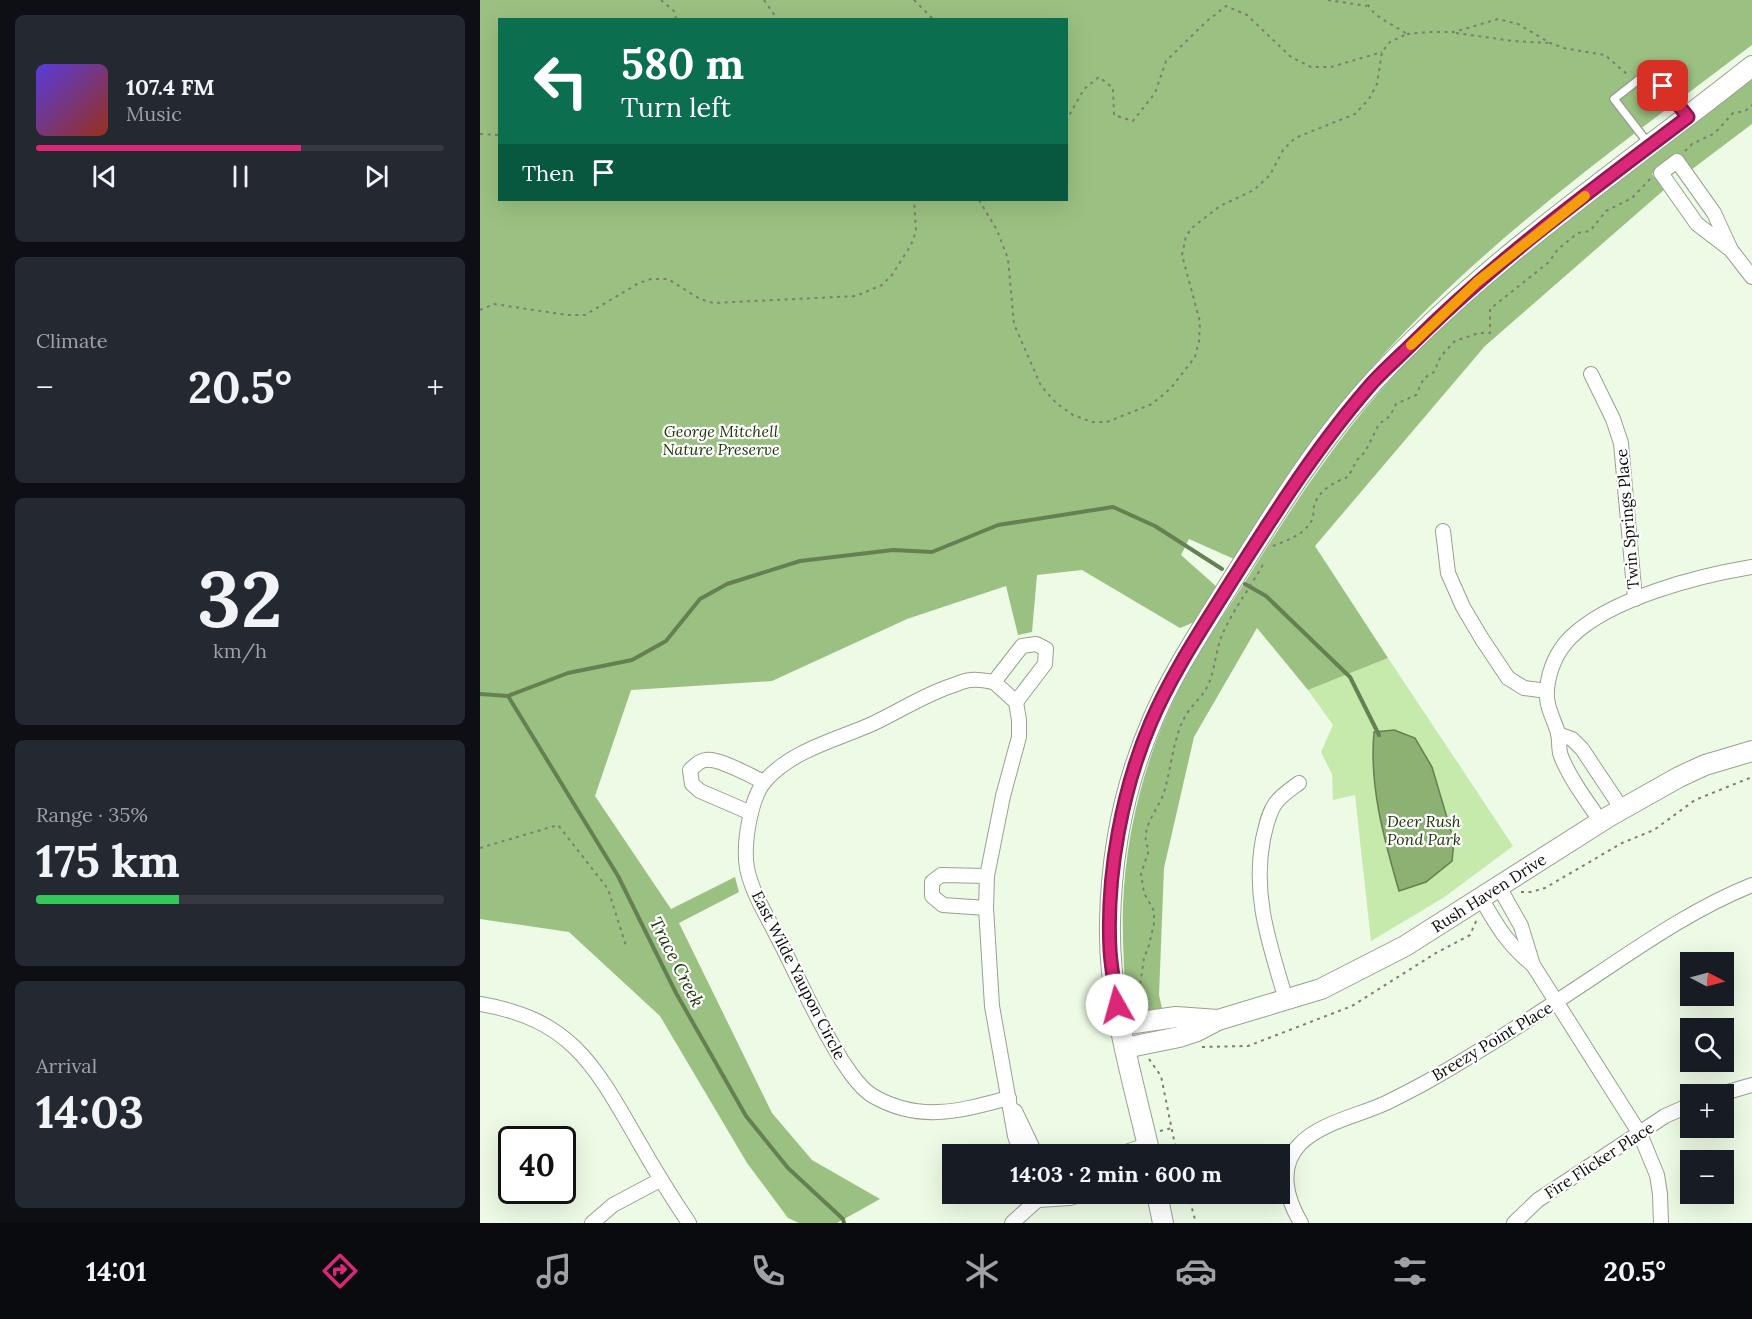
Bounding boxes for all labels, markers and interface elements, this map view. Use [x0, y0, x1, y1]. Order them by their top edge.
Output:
text: 580 m [621, 37, 744, 91]
icon: left [522, 42, 600, 120]
pin [1637, 60, 1688, 111]
icon: arrive [1646, 69, 1679, 102]
text: 107.4 FM [126, 73, 215, 101]
text: Turn left [621, 90, 731, 124]
text: Music [126, 101, 182, 126]
icon: arrive [587, 156, 620, 189]
text: Then [522, 159, 575, 187]
icon: previous [88, 160, 121, 193]
icon: pause [224, 160, 257, 193]
icon: next [360, 160, 393, 193]
text: Climate [36, 328, 108, 353]
text: 20.5° [188, 358, 292, 415]
text: − [36, 366, 54, 408]
text: + [426, 366, 444, 408]
park label: George Mitchell Nature Preserve [662, 421, 780, 459]
street label: Twin Springs Place [1611, 448, 1643, 590]
text: 32 [197, 549, 283, 648]
text: km/h [213, 638, 267, 663]
text: Range · 35% [36, 802, 148, 827]
park label: Deer Rush Pond Park [1387, 811, 1461, 849]
text: 175 km [36, 832, 180, 889]
street label: Rush Haven Drive [1428, 849, 1550, 937]
street label: East Wilde Yaupon Circle [748, 887, 850, 1063]
water label: Trace Creek [645, 913, 709, 1011]
north arrow [1680, 952, 1734, 1006]
map controls [1680, 952, 1734, 1204]
position arrow [1085, 973, 1149, 1037]
street label: Breezy Point Place [1428, 997, 1556, 1085]
button: search [1680, 1018, 1734, 1072]
text: Arrival [36, 1053, 97, 1078]
text: 14:03 [36, 1083, 144, 1140]
button: + [1680, 1084, 1734, 1138]
street label: Fire Flicker Place [1540, 1117, 1658, 1203]
speed limit sign: 40 [498, 1126, 576, 1204]
button: − [1680, 1150, 1734, 1204]
text: 14:03 · 2 min · 600 m [1010, 1160, 1222, 1188]
icon: directions [319, 1250, 361, 1292]
icon: music [533, 1250, 575, 1292]
icon: phone [747, 1250, 789, 1292]
icon: climate [961, 1250, 1003, 1292]
icon: car [1175, 1250, 1217, 1292]
icon: filters [1389, 1250, 1431, 1292]
text: 14:01 [86, 1254, 147, 1288]
text: 20.5° [1604, 1254, 1666, 1288]

